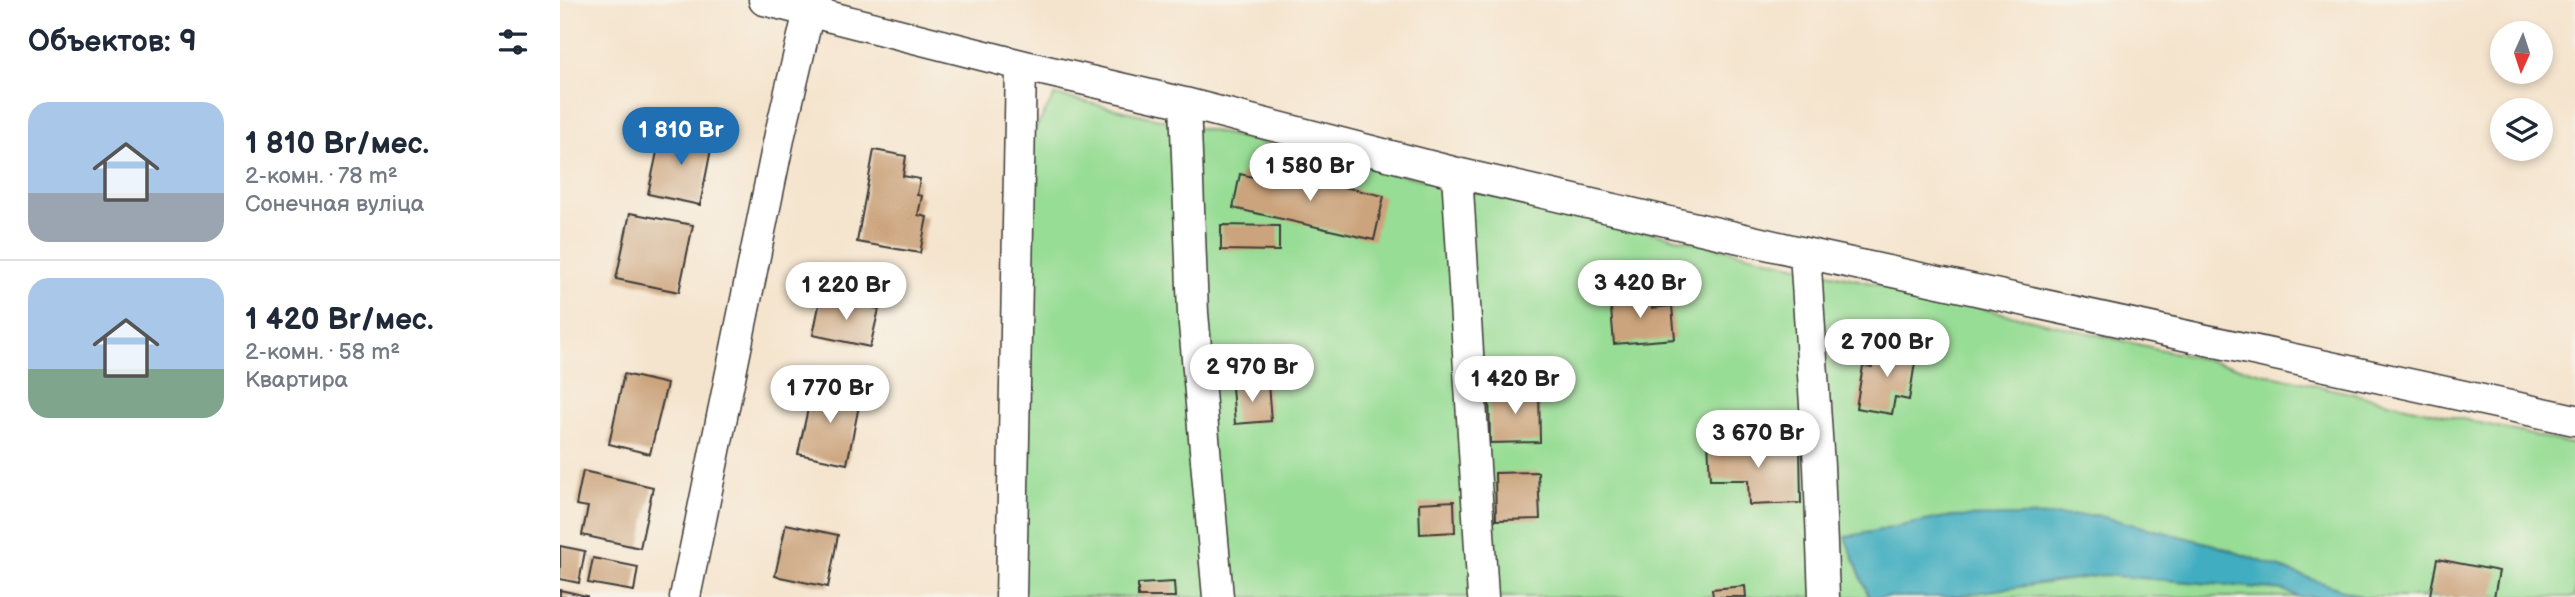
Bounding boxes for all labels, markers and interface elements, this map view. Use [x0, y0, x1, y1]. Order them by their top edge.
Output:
north arrow [2490, 21, 2553, 84]
map controls [2490, 21, 2553, 161]
icon: filters [494, 23, 532, 61]
text: Объектов: 9 [28, 24, 197, 60]
button: layers [2490, 98, 2553, 161]
pin: 1 810 Br [609, 108, 753, 167]
text: 1 810 Br [638, 116, 724, 144]
text: 1 810 Br/мес. [245, 126, 429, 162]
icon: home [84, 130, 168, 214]
pin: 1 580 Br [1238, 144, 1382, 203]
text: 1 580 Br [1266, 152, 1354, 180]
text: 2-комн. · 78 m² [245, 162, 398, 190]
text: Сонечная вуліца [245, 190, 424, 218]
pin: 3 420 Br [1568, 260, 1712, 320]
pin: 1 220 Br [774, 262, 918, 322]
text: 3 420 Br [1594, 269, 1686, 297]
text: 1 220 Br [802, 271, 890, 299]
text: 1 420 Br/мес. [245, 302, 434, 338]
icon: home [84, 306, 168, 390]
pin: 2 700 Br [1815, 320, 1959, 379]
text: 2 700 Br [1841, 328, 1933, 356]
text: 2-комн. · 58 m² [245, 338, 400, 366]
pin: 2 970 Br [1180, 344, 1324, 404]
text: 2 970 Br [1206, 353, 1298, 381]
pin: 1 420 Br [1443, 356, 1587, 416]
text: 1 420 Br [1471, 365, 1559, 393]
text: Квартира [245, 366, 348, 394]
pin: 1 770 Br [758, 366, 902, 425]
text: 1 770 Br [786, 374, 874, 402]
pin: 3 670 Br [1686, 410, 1830, 470]
text: 3 670 Br [1712, 419, 1804, 447]

